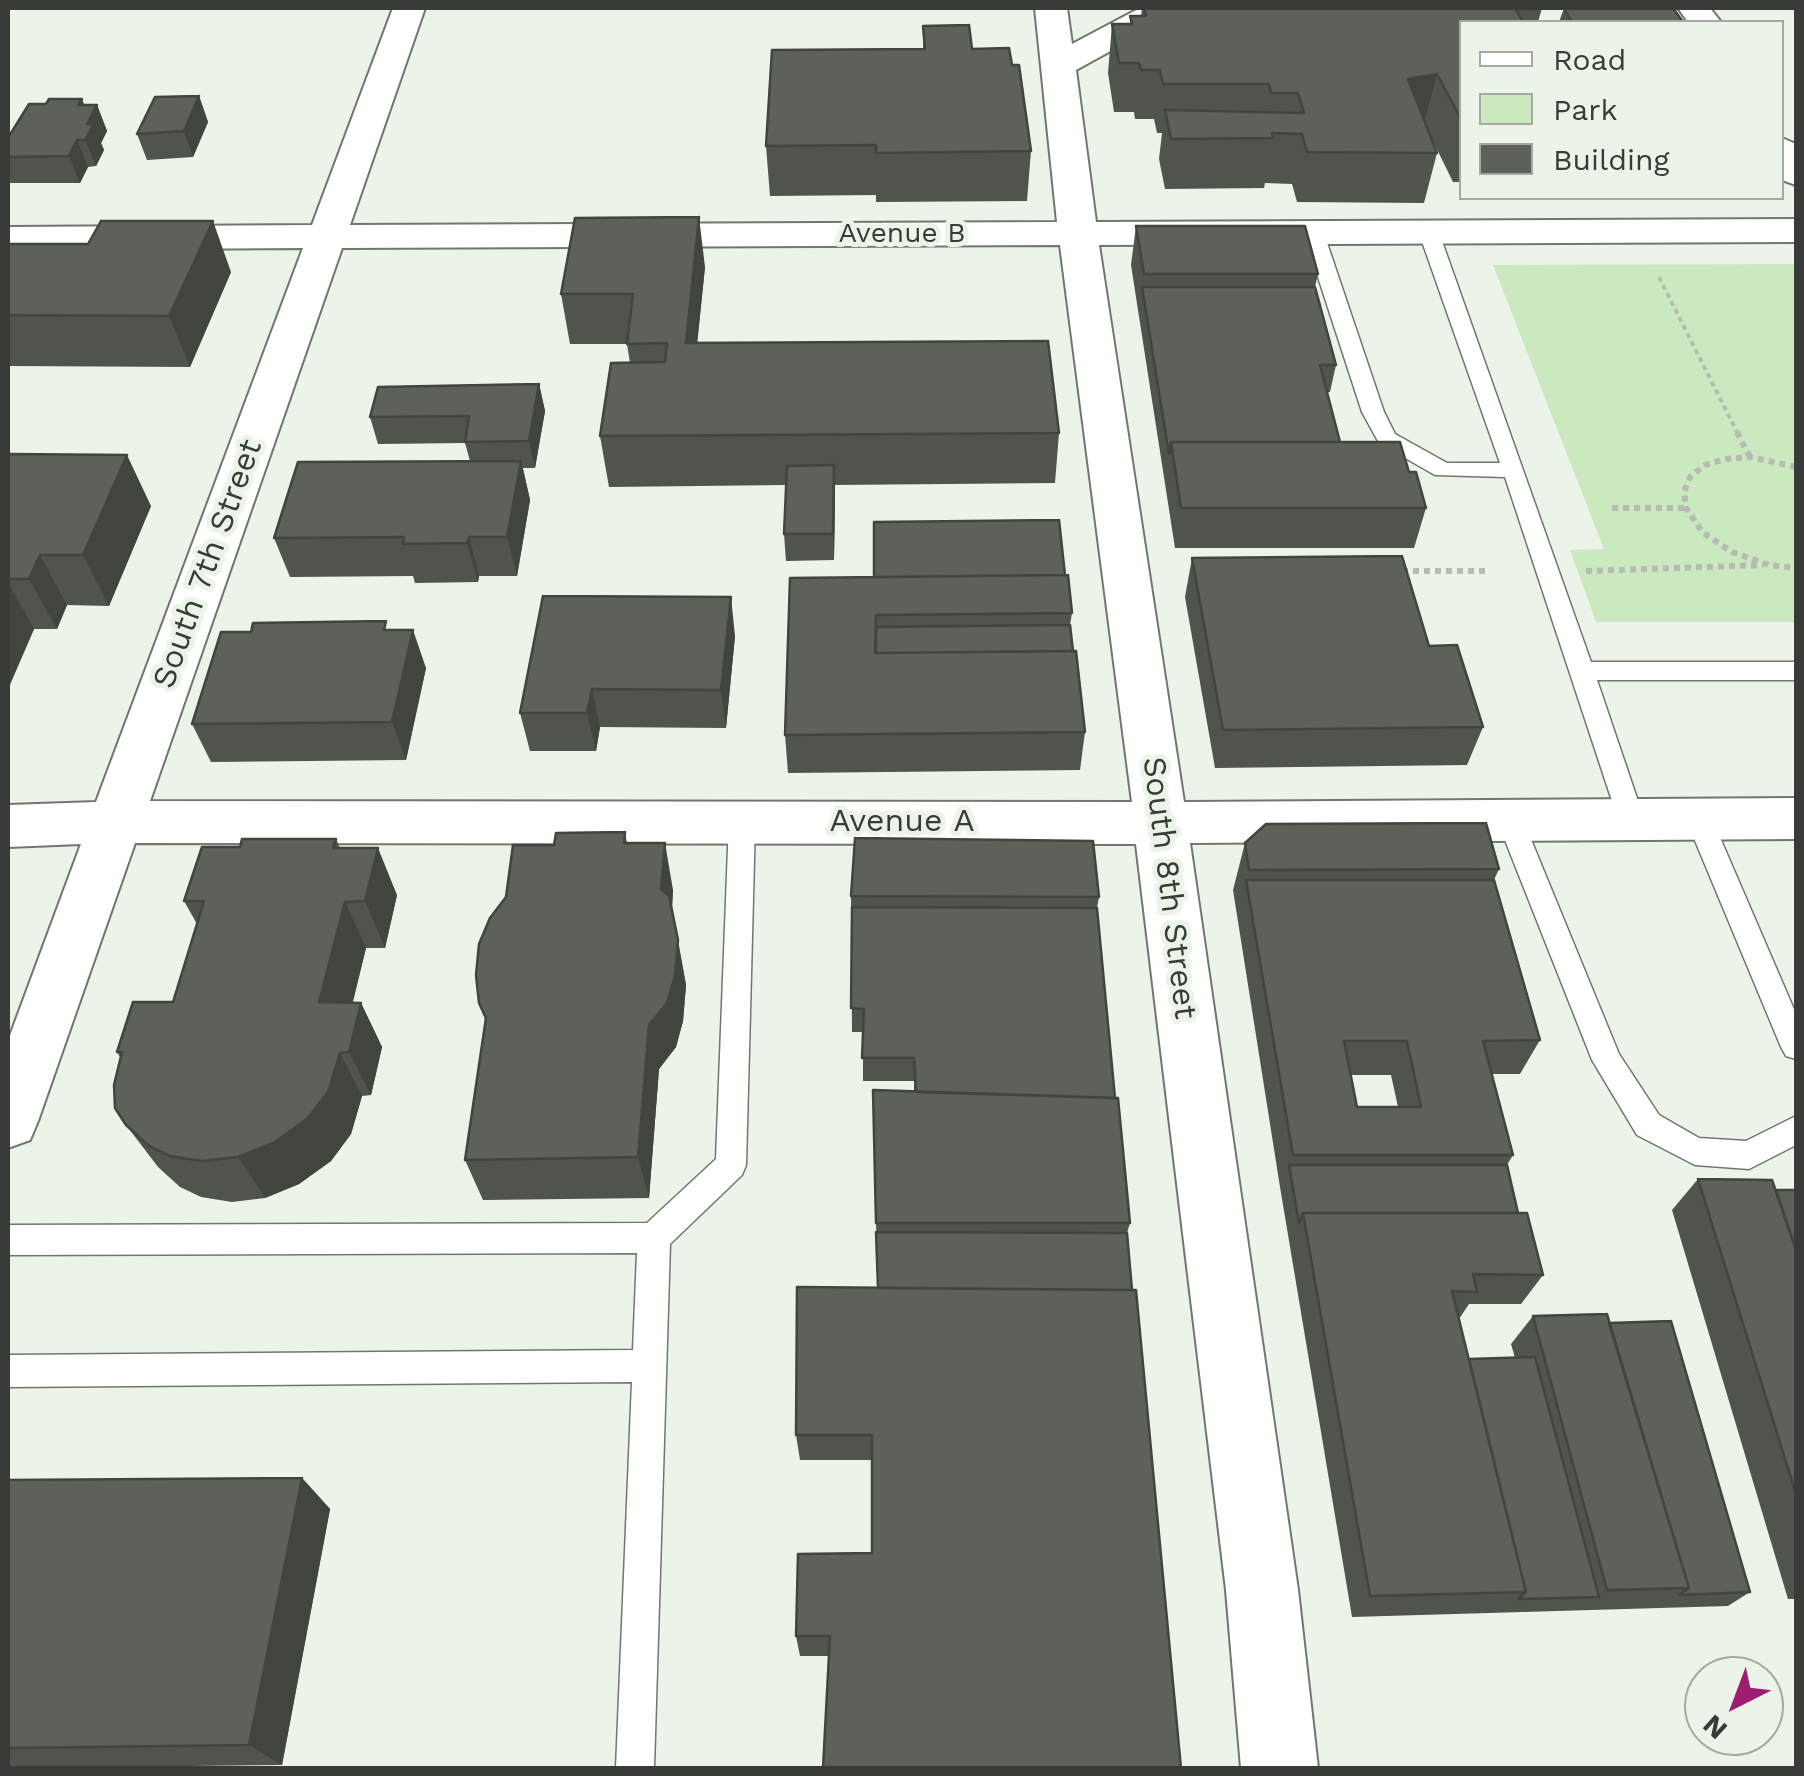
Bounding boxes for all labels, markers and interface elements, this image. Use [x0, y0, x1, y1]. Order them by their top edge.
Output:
legend [1459, 20, 1784, 200]
text: Road [1553, 42, 1626, 77]
text: Park [1553, 92, 1618, 127]
text: Building [1553, 142, 1670, 177]
street label: Avenue B [839, 217, 965, 251]
street label: South 7th Street [145, 434, 271, 694]
street label: South 8th Street [1134, 755, 1204, 1021]
street label: Avenue A [829, 803, 975, 841]
north arrow [1684, 1656, 1784, 1756]
text: N [1696, 1708, 1734, 1746]

